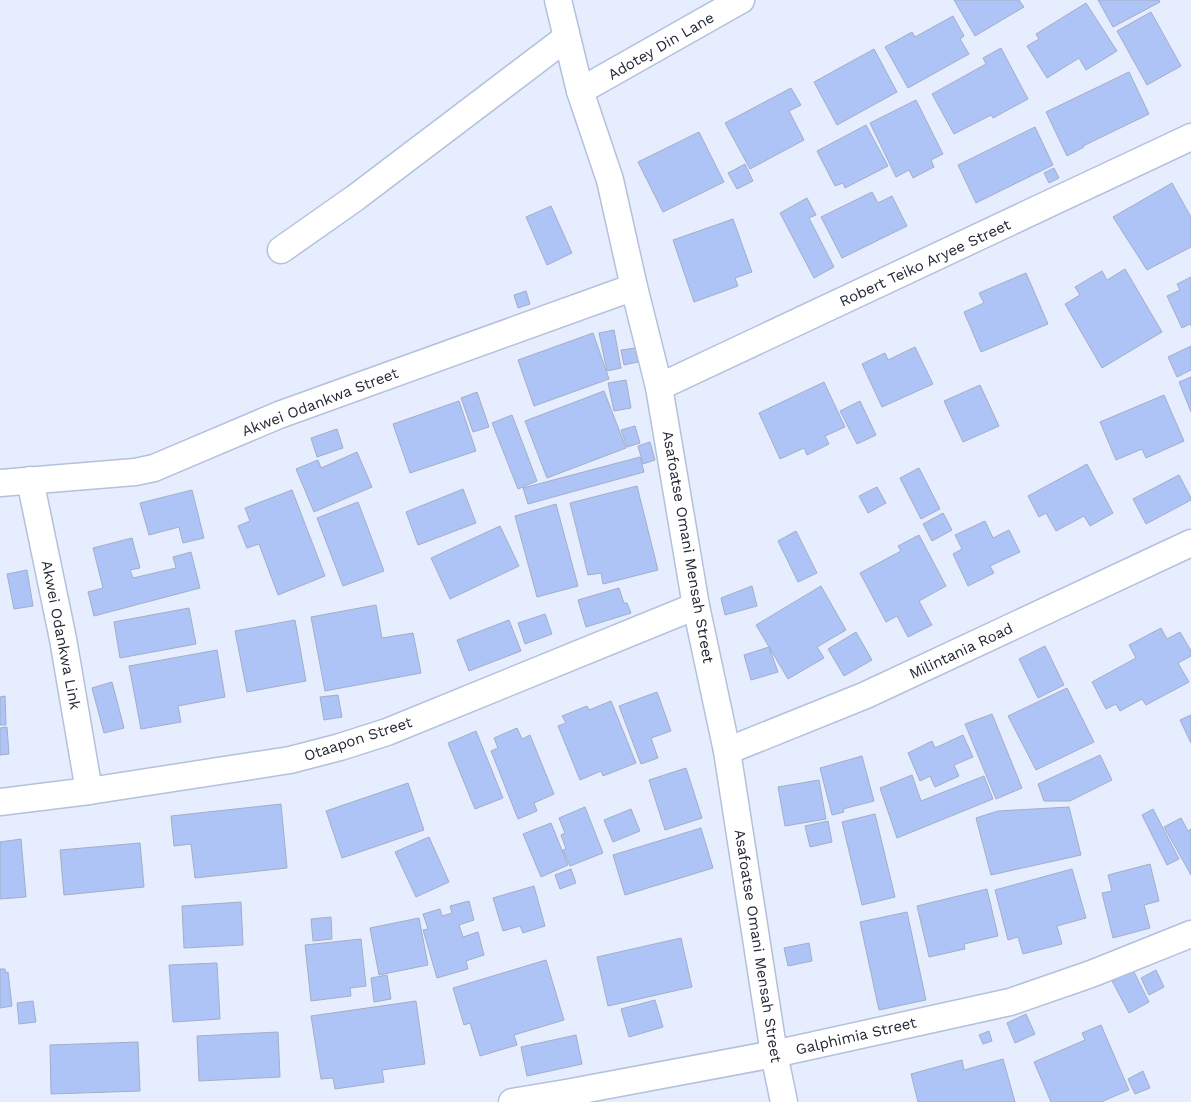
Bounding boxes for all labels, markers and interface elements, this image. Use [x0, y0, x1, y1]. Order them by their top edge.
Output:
street label: Adotey Din Lane [605, 8, 717, 84]
street label: Robert Teiko Aryee Street [837, 215, 1014, 311]
street label: Akwei Odankwa Street [239, 364, 401, 440]
street label: Asafoatse Omani Mensah Street [659, 429, 717, 665]
street label: Akwei Odankwa Link [38, 559, 84, 712]
street label: Milintania Road [906, 619, 1016, 683]
street label: Otaapon Street [302, 713, 415, 765]
street label: Asafoatse Omani Mensah Street [731, 828, 785, 1065]
street label: Galphimia Street [794, 1013, 919, 1059]

